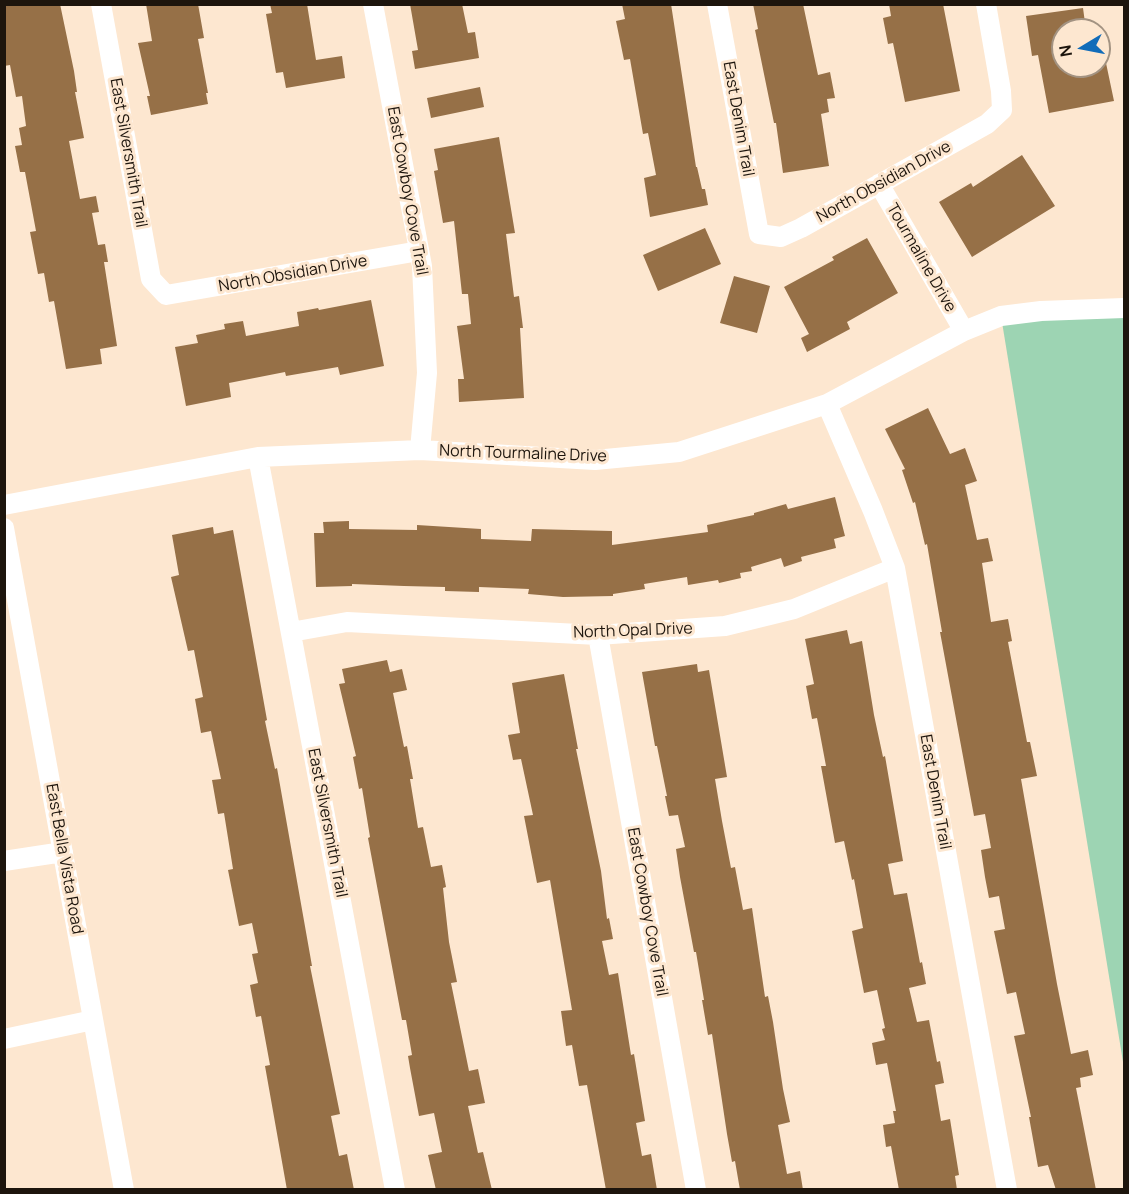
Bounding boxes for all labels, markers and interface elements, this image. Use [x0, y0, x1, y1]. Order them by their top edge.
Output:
north arrow [1051, 18, 1111, 78]
text: N [1053, 43, 1077, 58]
street label: East Denim Trail [718, 60, 758, 178]
street label: East Silversmith Trail [105, 77, 151, 229]
street label: East Cowboy Cove Trail [383, 105, 431, 277]
street label: North Obsidian Drive [813, 137, 955, 227]
street label: Tourmaline Drive [882, 200, 960, 316]
street label: North Obsidian Drive [217, 251, 369, 297]
street label: North Tourmaline Drive [439, 441, 607, 467]
street label: North Opal Drive [573, 619, 693, 643]
street label: East Denim Trail [915, 733, 955, 851]
street label: East Silversmith Trail [303, 747, 351, 899]
street label: East Bella Vista Road [41, 782, 87, 936]
street label: East Cowboy Cove Trail [623, 826, 671, 998]

